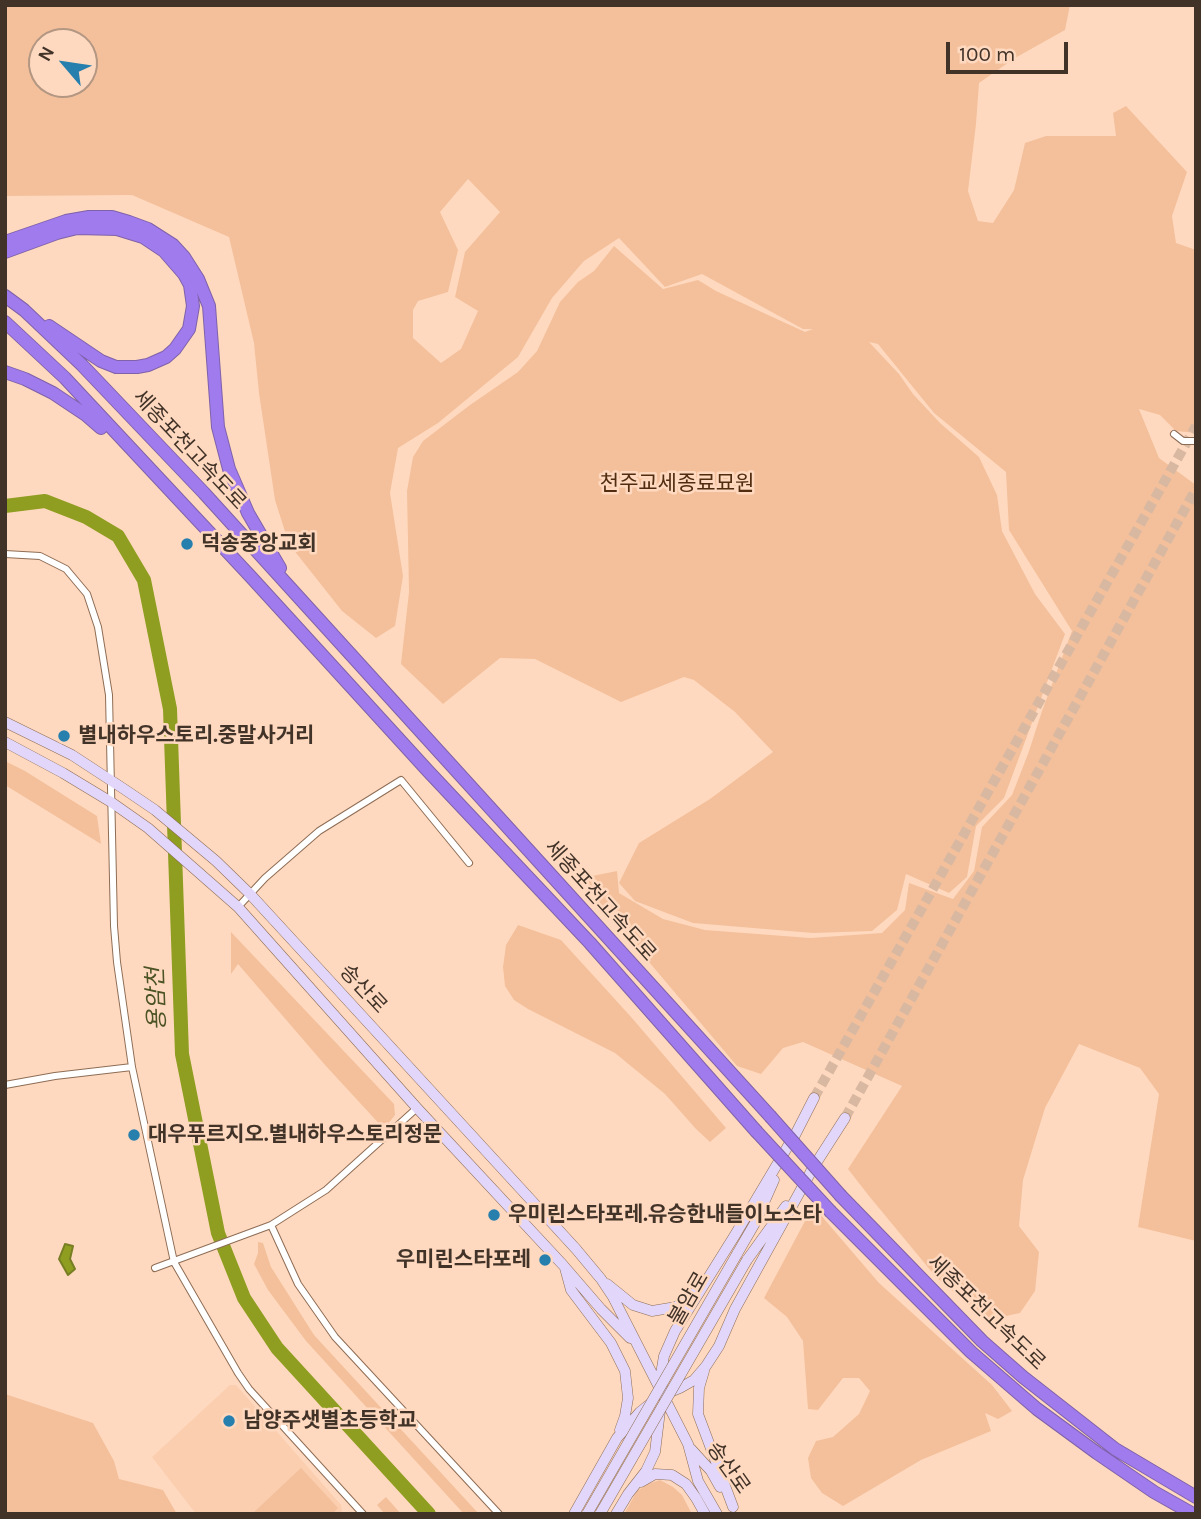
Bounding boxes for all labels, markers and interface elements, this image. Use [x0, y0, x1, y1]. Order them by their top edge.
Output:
north arrow [28, 28, 98, 98]
scale bar [949, 28, 1072, 72]
text: N [33, 42, 59, 65]
text: 100 m [959, 42, 1016, 66]
street label: 세종포천고속도로 [127, 385, 251, 515]
park label: 천주교세종료묘원 [600, 471, 754, 497]
place label: 덕송중앙교회 [201, 531, 317, 557]
marker: 덕송중앙교회 [179, 536, 195, 552]
place label: 별내하우스토리.중말사거리 [78, 723, 314, 749]
marker: 별내하우스토리.중말사거리 [56, 728, 72, 744]
street label: 세종포천고속도로 [539, 835, 661, 967]
street label: 송산로 [334, 959, 392, 1019]
water label: 용암천 [142, 967, 172, 1031]
place label: 대우푸르지오.별내하우스토리정문 [148, 1122, 442, 1148]
marker: 대우푸르지오.별내하우스토리정문 [126, 1127, 142, 1143]
place label: 우미린스타포레.유승한내들이노스타 [508, 1202, 822, 1228]
marker: 우미린스타포레.유승한내들이노스타 [486, 1207, 502, 1223]
place label: 우미린스타포레 [396, 1247, 531, 1273]
street label: 세종포천고속도로 [922, 1250, 1050, 1376]
marker: 우미린스타포레 [537, 1252, 553, 1268]
street label: 불암로 [664, 1268, 714, 1330]
place label: 남양주샛별초등학교 [243, 1408, 417, 1434]
marker: 남양주샛별초등학교 [221, 1413, 237, 1429]
street label: 송산로 [701, 1437, 755, 1499]

